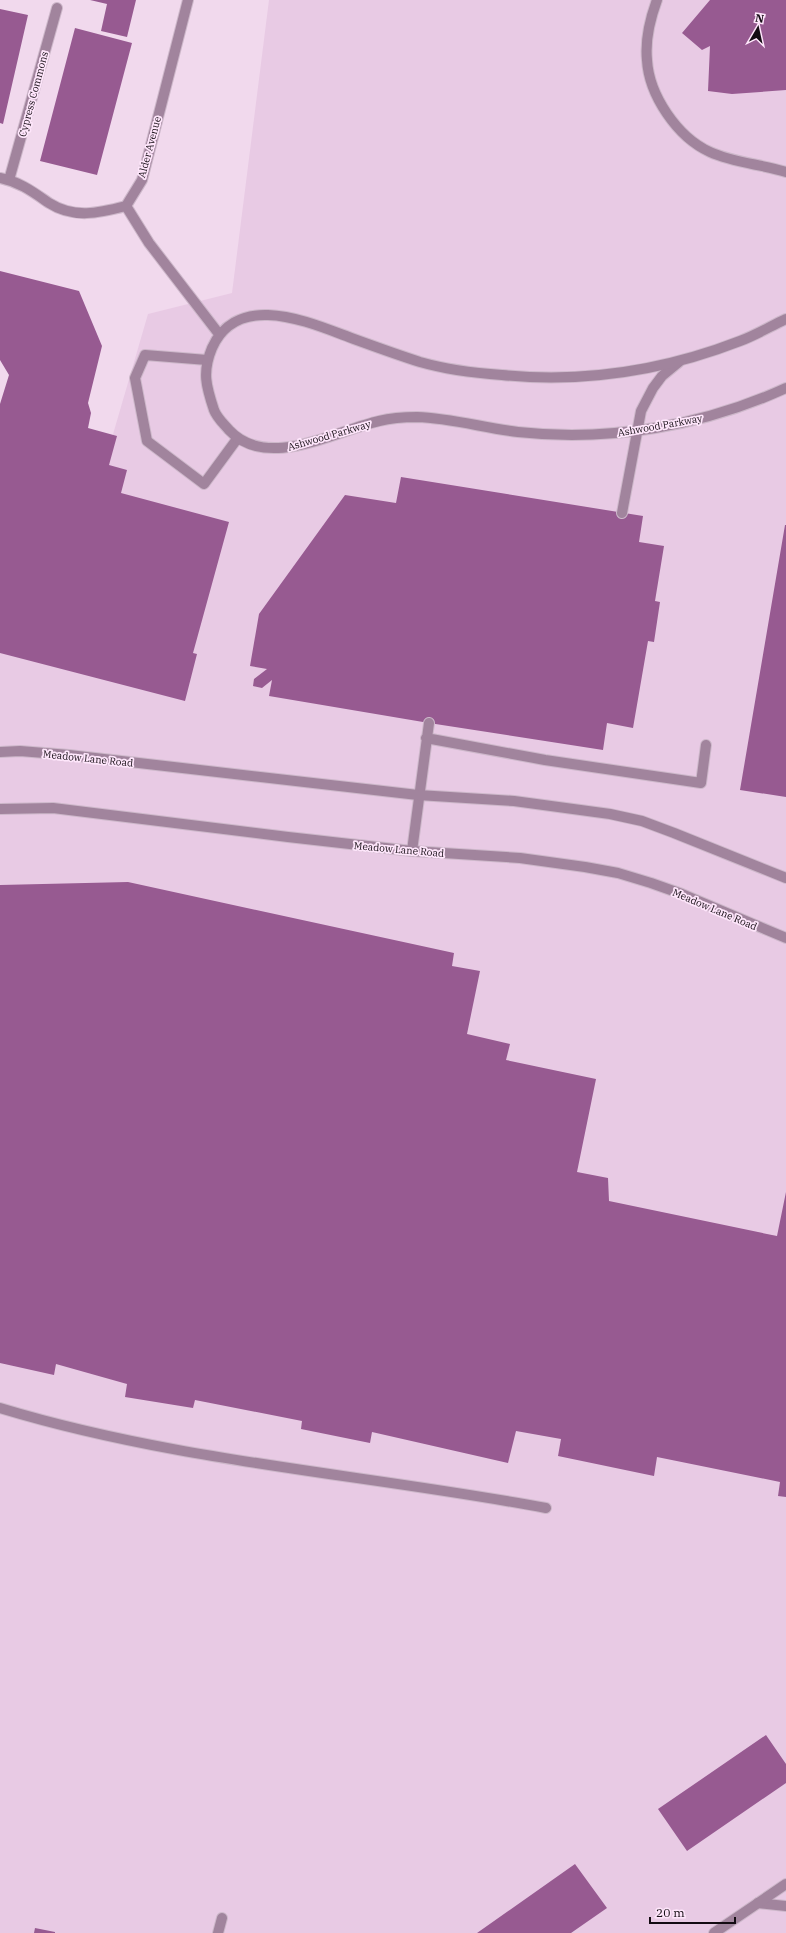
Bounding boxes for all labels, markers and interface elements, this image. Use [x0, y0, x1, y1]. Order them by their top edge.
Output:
north arrow [738, 8, 778, 48]
text: N [754, 11, 765, 26]
street label: Cypress Commons [16, 50, 51, 138]
street label: Alder Avenue [135, 115, 164, 179]
street label: Ashwood Parkway [617, 412, 704, 439]
street label: Ashwood Parkway [286, 417, 373, 454]
street label: Meadow Lane Road [42, 747, 134, 770]
street label: Meadow Lane Road [353, 839, 445, 860]
street label: Meadow Lane Road [671, 886, 759, 933]
scale bar [650, 1899, 735, 1925]
text: 20 m [656, 1905, 685, 1920]

